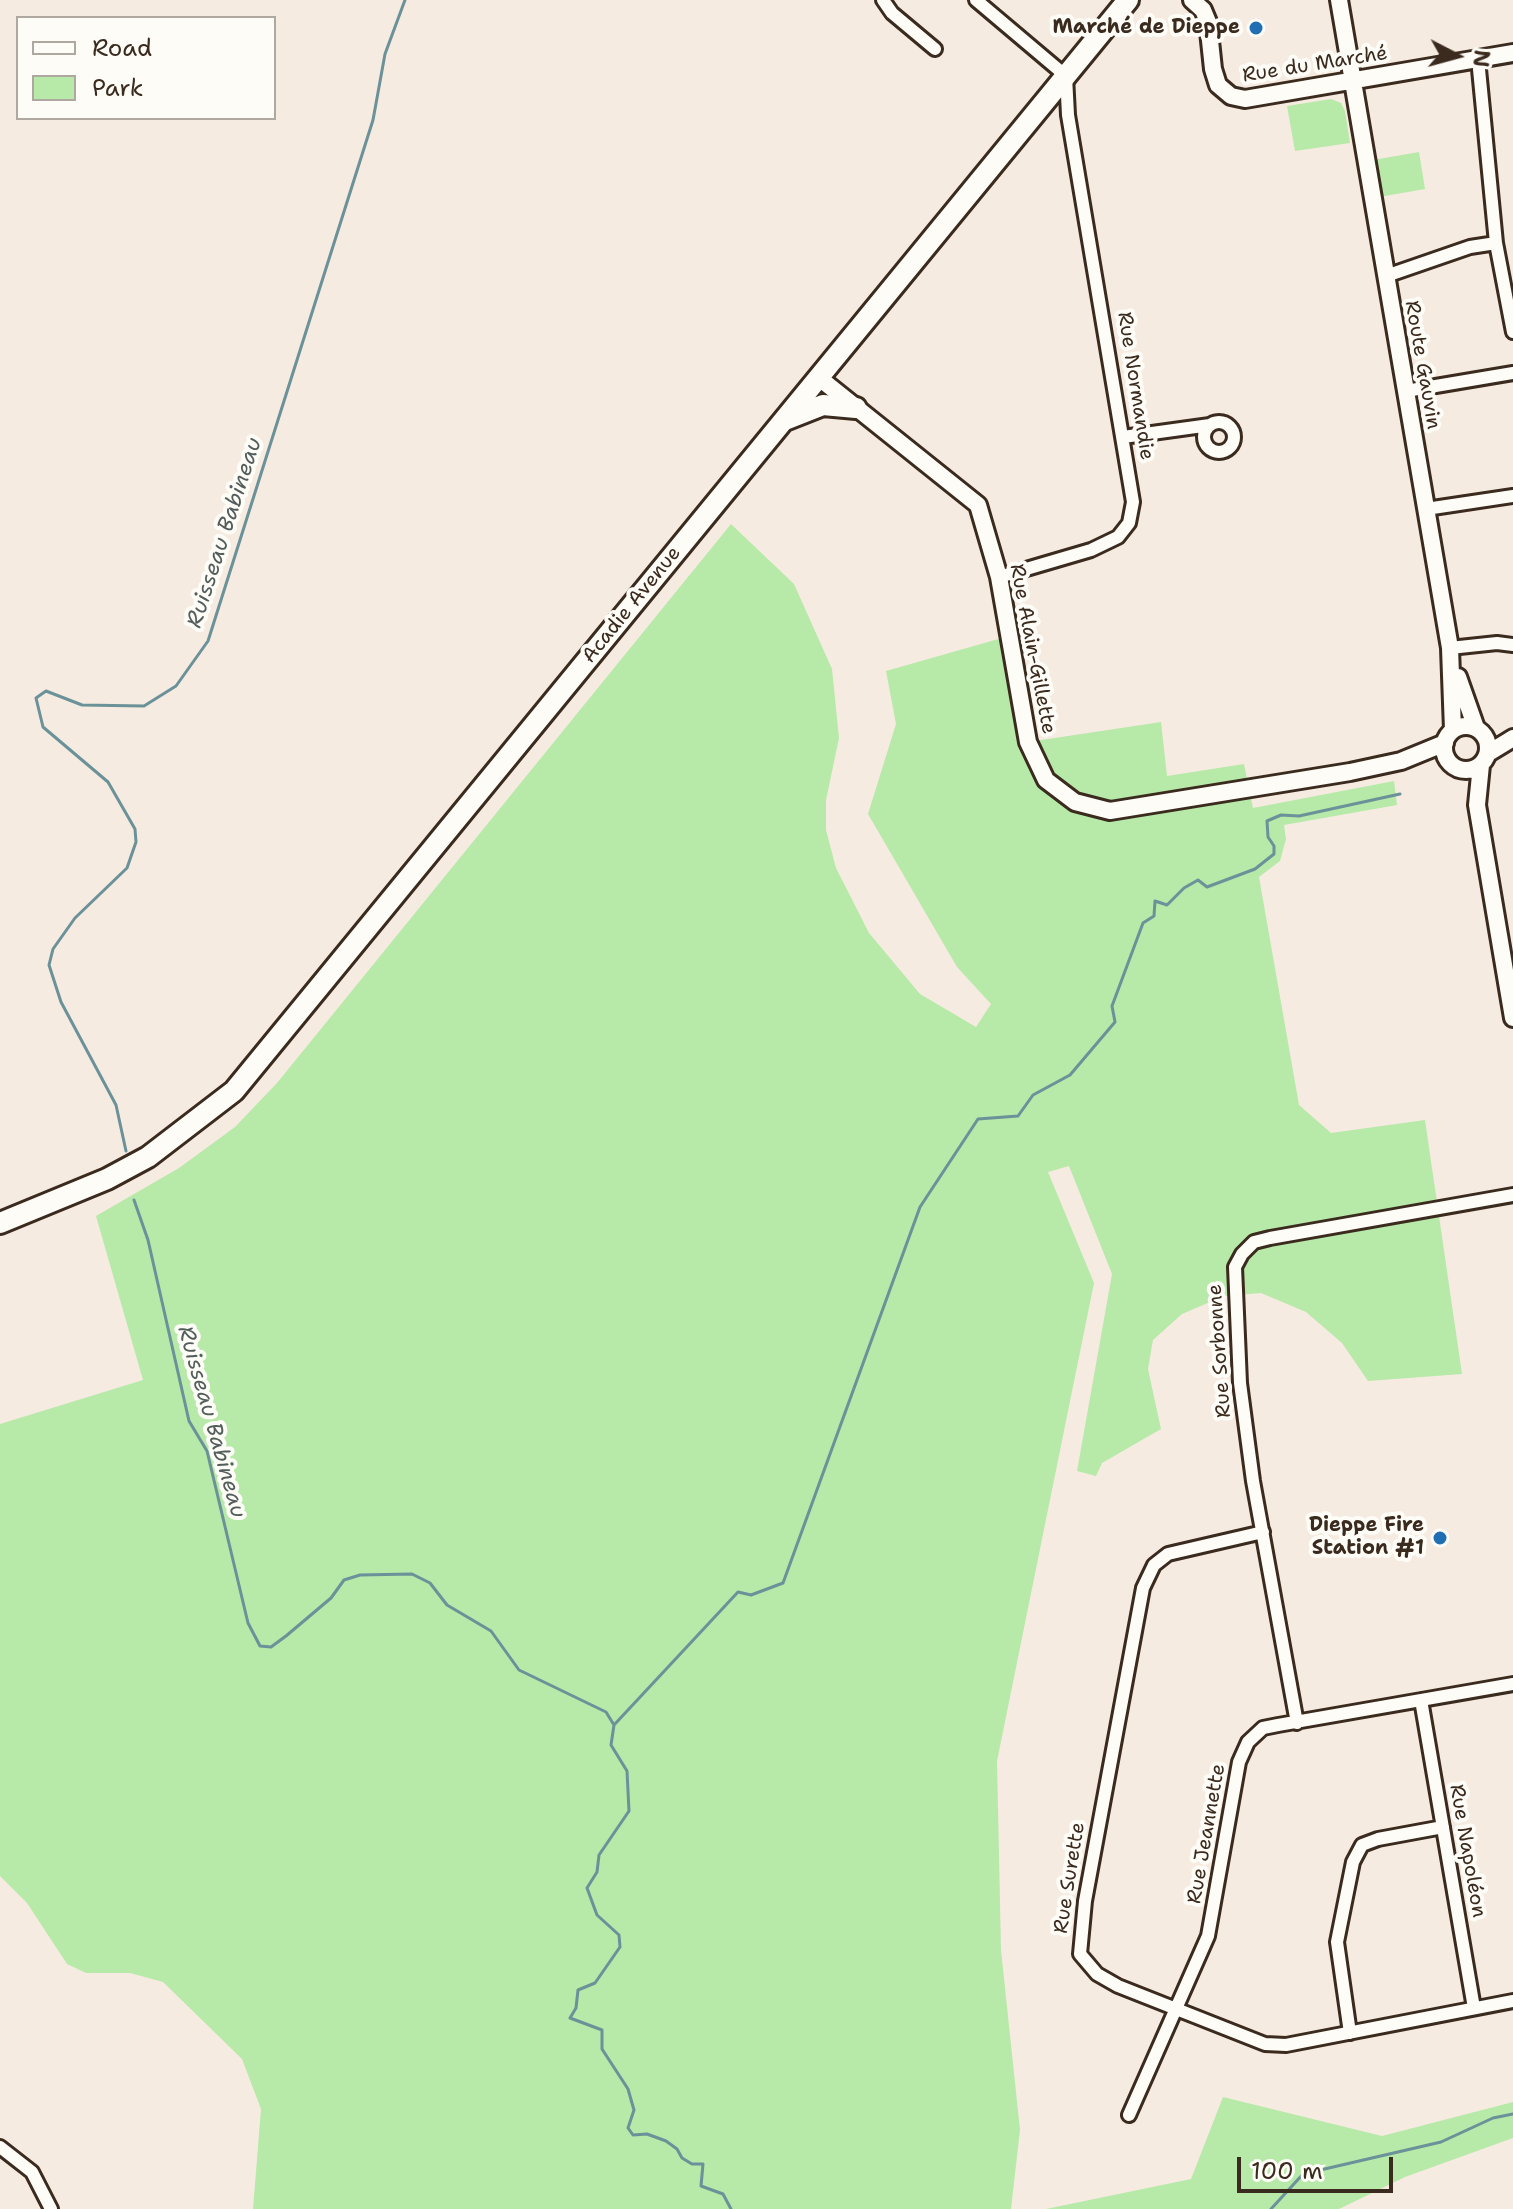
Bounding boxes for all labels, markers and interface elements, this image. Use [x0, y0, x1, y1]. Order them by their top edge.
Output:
legend [16, 16, 276, 120]
place label: Marché de Dieppe [1052, 16, 1240, 40]
north arrow [1417, 16, 1497, 96]
marker: Marché de Dieppe [1247, 19, 1265, 37]
text: Road [92, 32, 152, 64]
street label: Rue du Marché [1241, 42, 1389, 88]
text: N [1466, 48, 1497, 69]
text: Park [92, 72, 144, 104]
street label: Route Gauvin [1399, 299, 1445, 431]
street label: Rue Normandie [1111, 310, 1159, 462]
water label: Ruisseau Babineau [182, 435, 268, 631]
street label: Acadie Avenue [578, 542, 686, 668]
street label: Rue Alain-Gillette [1004, 562, 1060, 736]
street label: Rue Sorbonne [1203, 1283, 1237, 1419]
water label: Ruisseau Babineau [171, 1323, 251, 1521]
place label: Dieppe Fire Station #1 [1309, 1514, 1424, 1561]
marker: Dieppe Fire Station #1 [1431, 1529, 1449, 1547]
street label: Rue Jeannette [1183, 1762, 1231, 1906]
street label: Rue Napoléon [1443, 1782, 1491, 1920]
street label: Rue Surette [1049, 1821, 1091, 1935]
scale bar [1241, 2141, 1397, 2191]
text: 100 m [1251, 2155, 1323, 2187]

